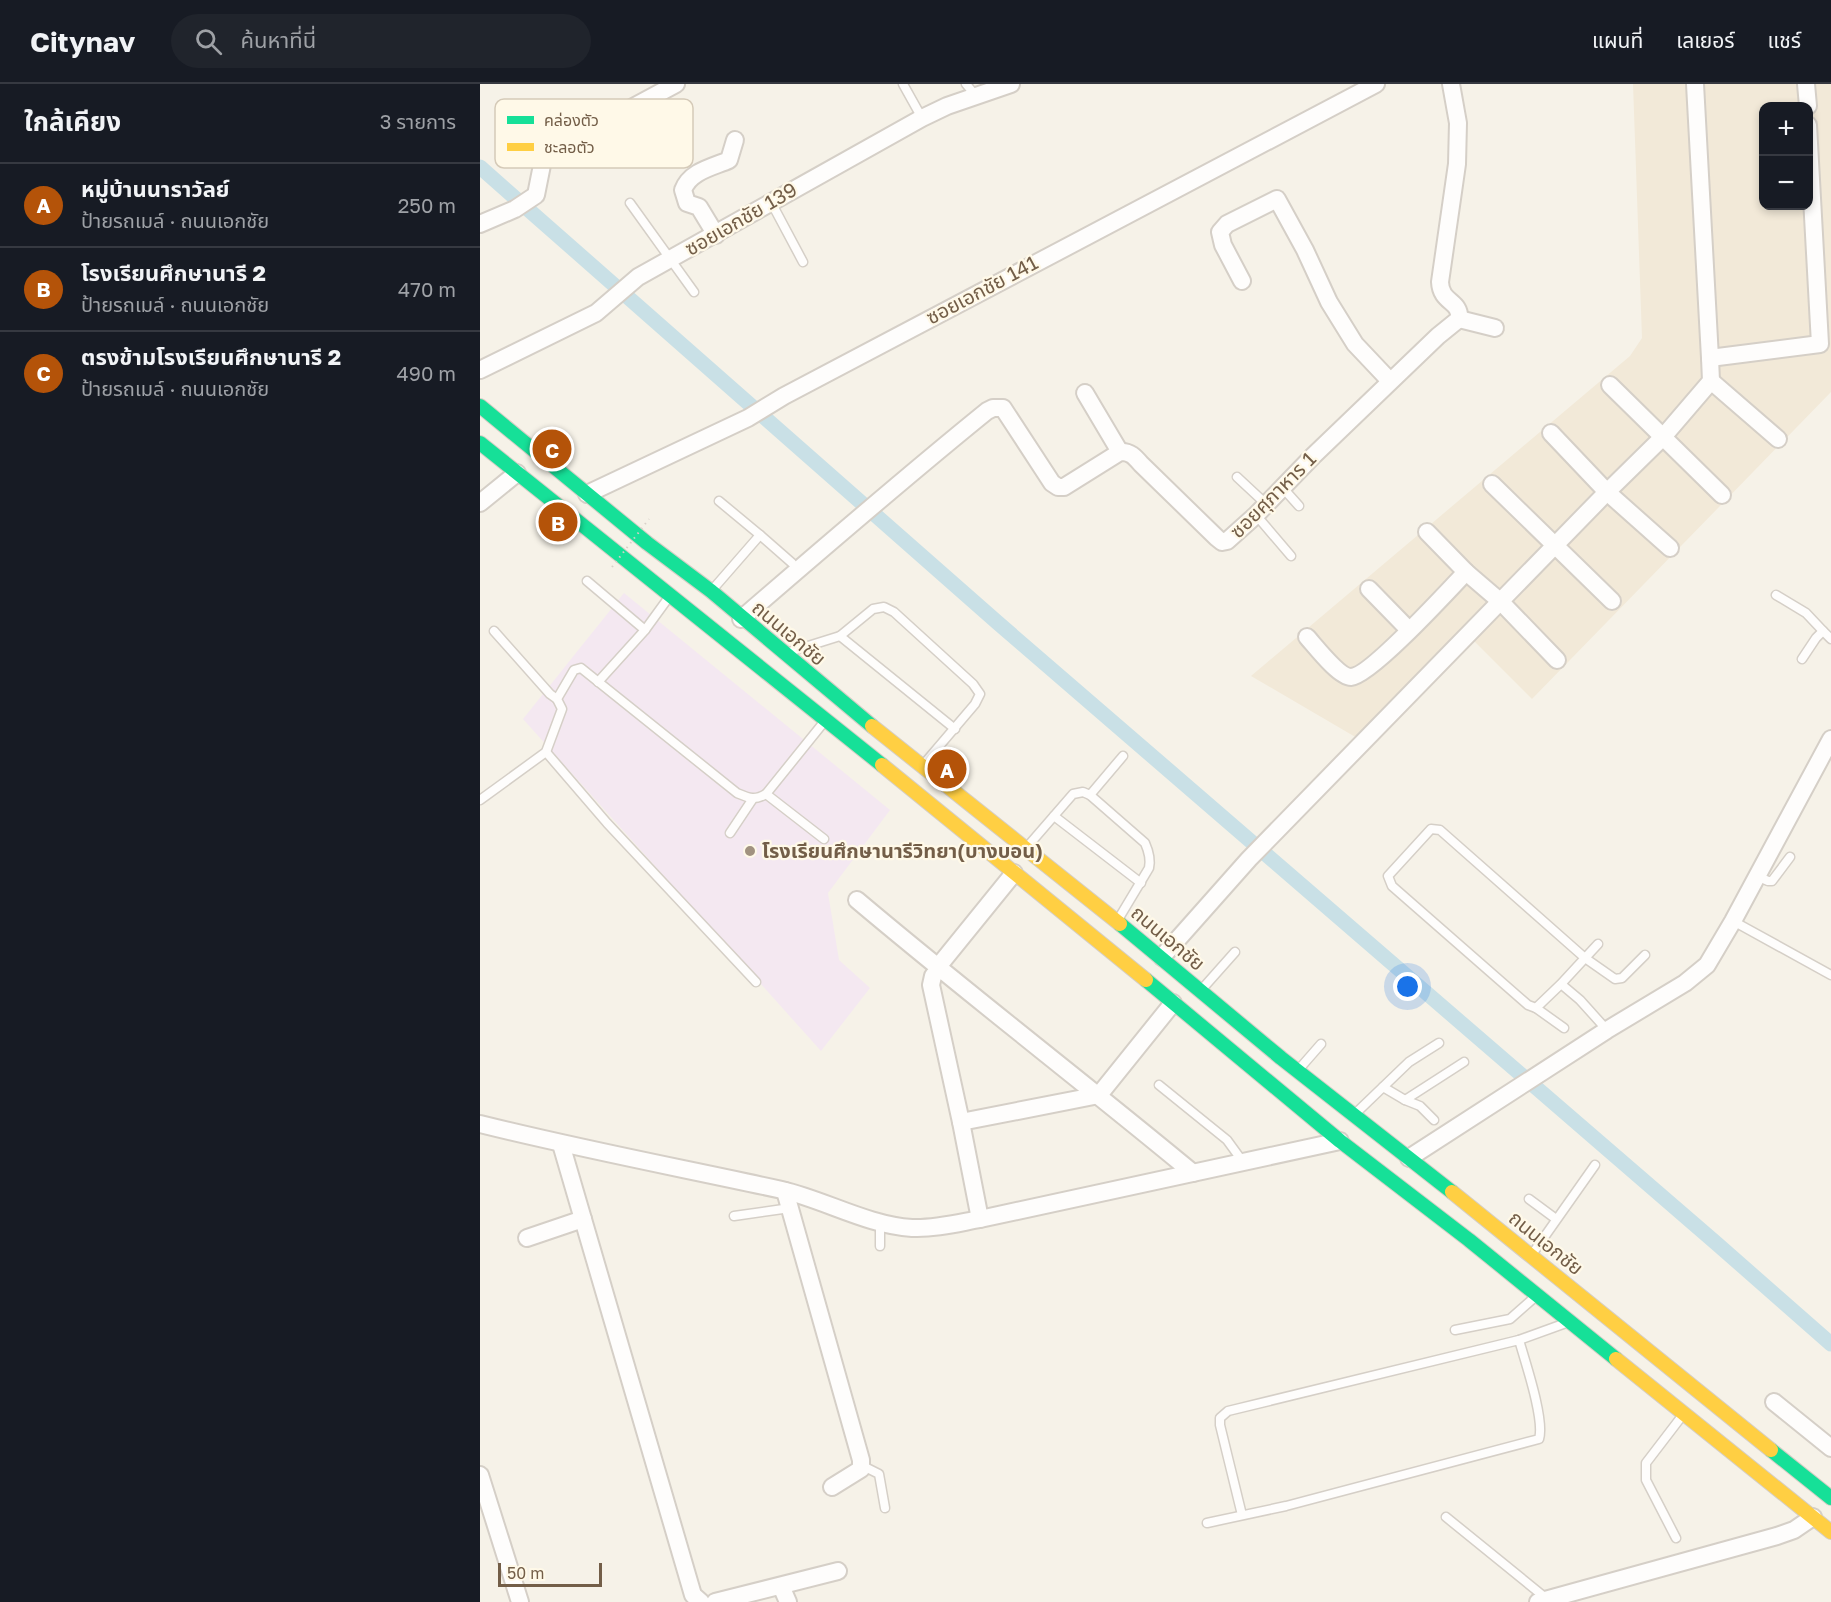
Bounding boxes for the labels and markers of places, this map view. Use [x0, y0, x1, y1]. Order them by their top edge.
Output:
pin: C [532, 426, 572, 472]
pin: B [538, 500, 578, 544]
pin: A [928, 746, 966, 792]
place label: โรงเรียนศึกษานารีวิทยา(บางบอน) [762, 838, 1043, 862]
marker: โรงเรียนศึกษานารีวิทยา(บางบอน) [743, 844, 757, 858]

